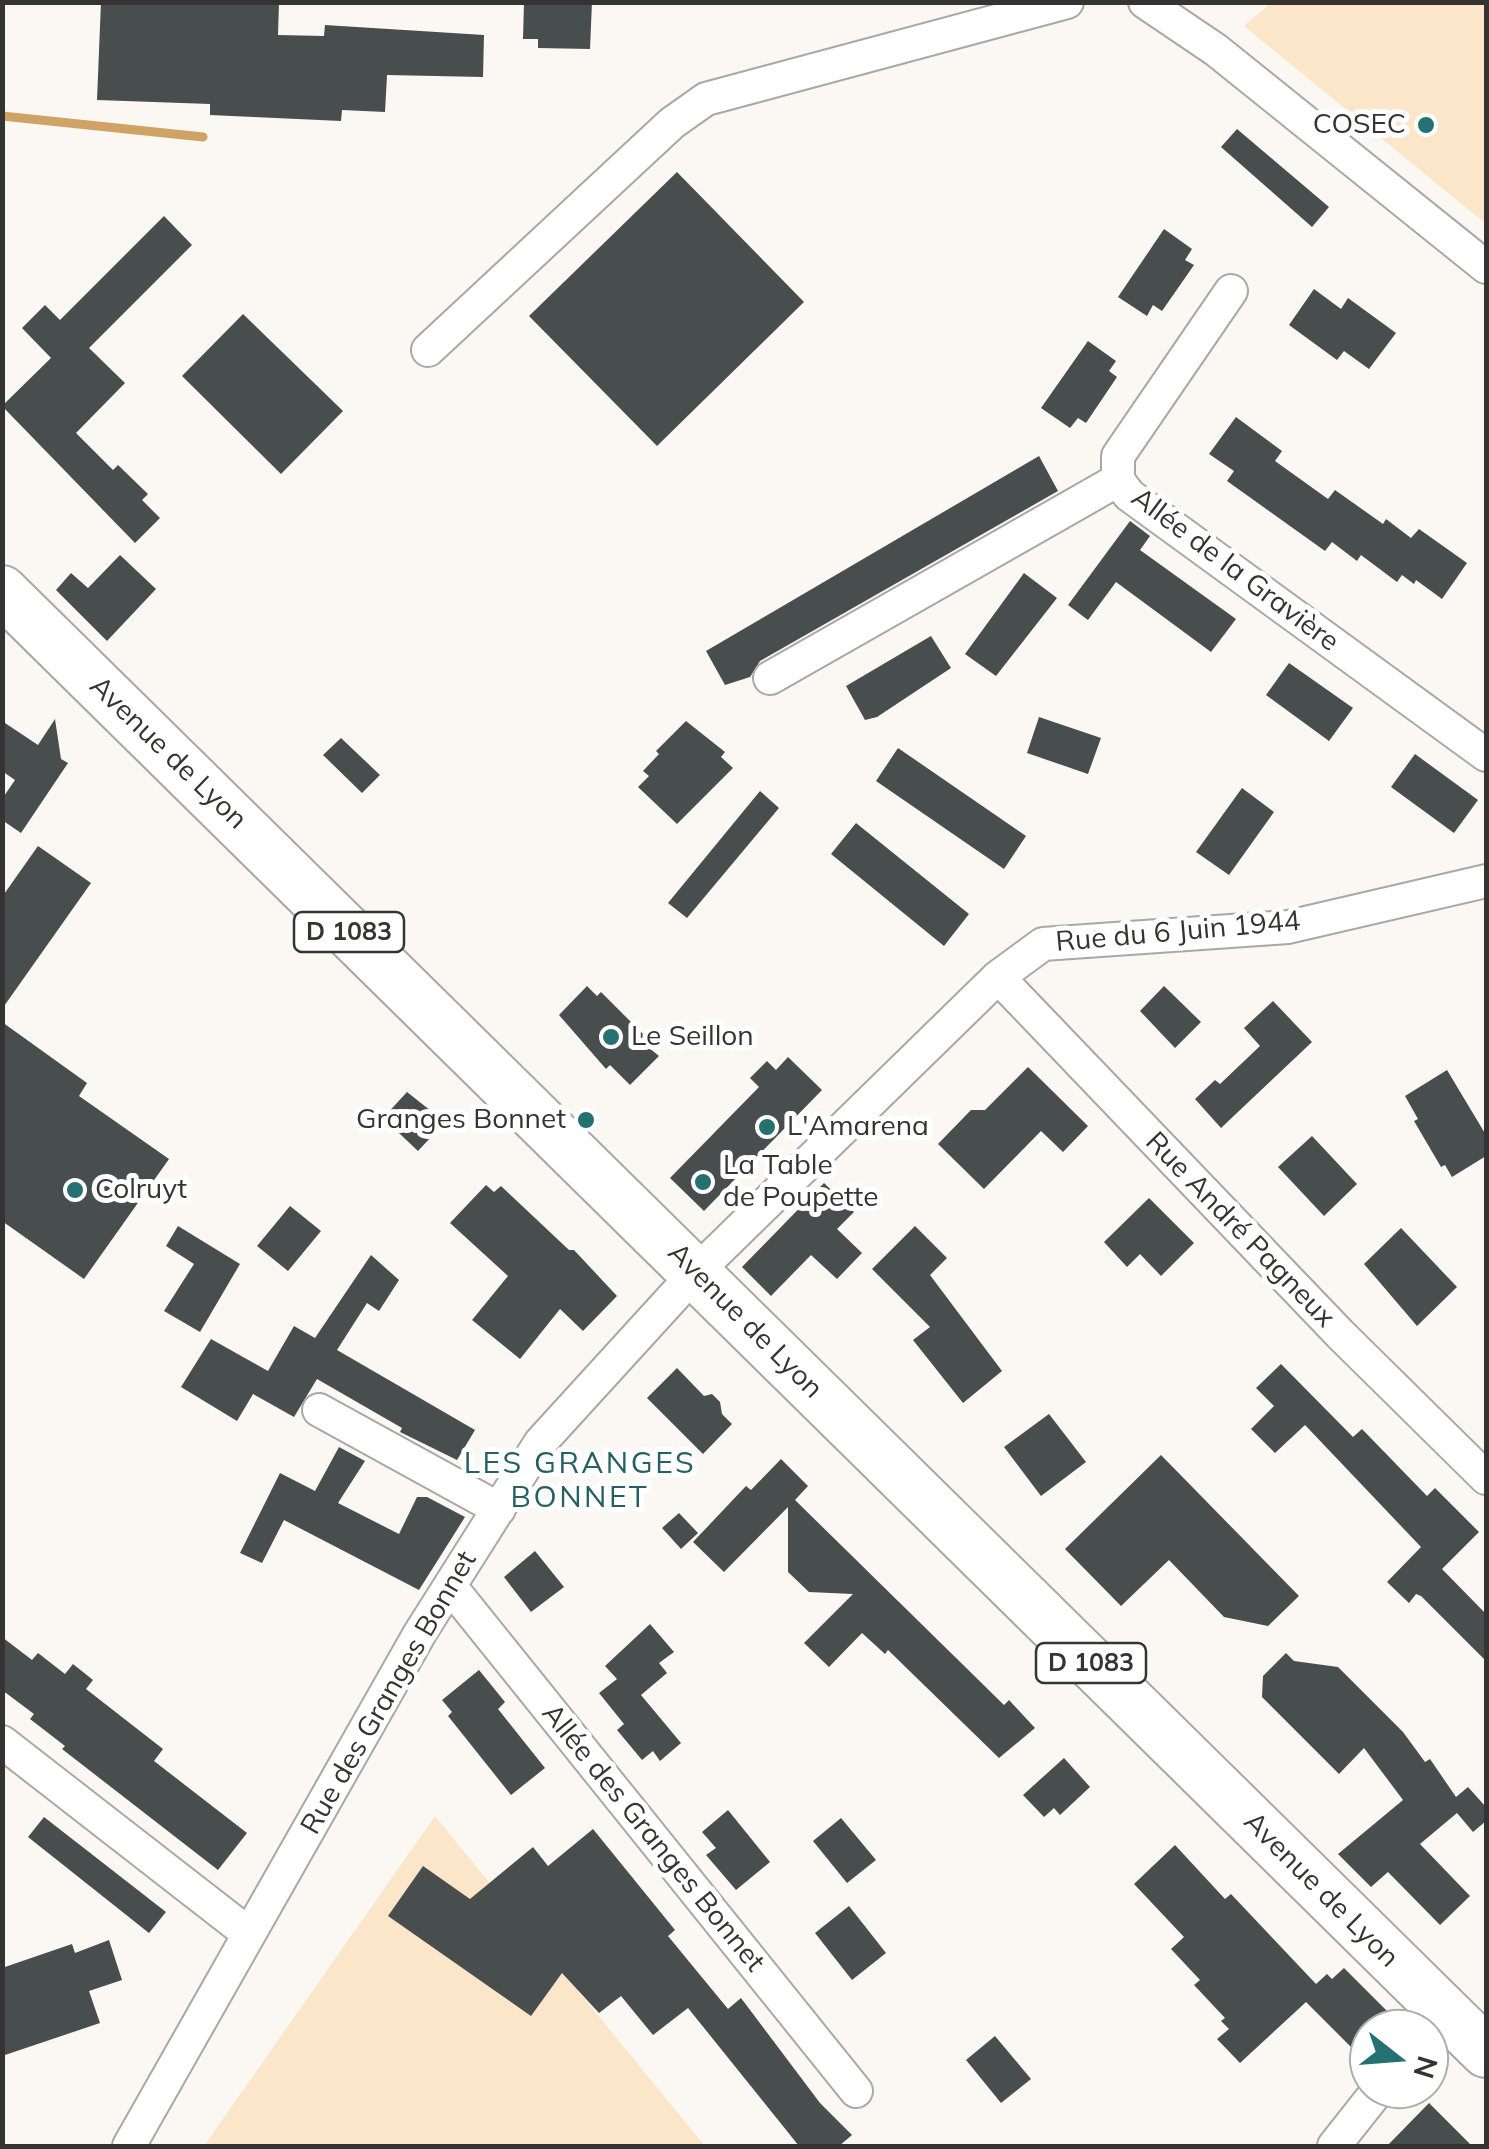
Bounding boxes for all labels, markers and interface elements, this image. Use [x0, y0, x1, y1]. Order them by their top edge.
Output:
place label: COSEC [1313, 108, 1406, 142]
marker: COSEC [1415, 114, 1437, 136]
street label: Allée de la Gravière [1125, 481, 1345, 659]
street label: Avenue de Lyon [82, 670, 254, 836]
street label: Rue du 6 Juin 1944 [1054, 905, 1302, 959]
road number: D 1083 [294, 912, 404, 952]
place label: Le Seillon [631, 1020, 754, 1054]
marker: Le Seillon [600, 1026, 622, 1048]
place label: Granges Bonnet [356, 1103, 566, 1137]
marker: Granges Bonnet [575, 1109, 597, 1131]
place label: L'Amarena [787, 1110, 929, 1144]
marker: L'Amarena [756, 1116, 778, 1138]
street label: Rue André Pagneux [1138, 1125, 1342, 1335]
place label: La Table de Poupette [723, 1149, 878, 1215]
marker: La Table de Poupette [692, 1171, 714, 1193]
place label: Colruyt [95, 1173, 187, 1207]
marker: Colruyt [64, 1179, 86, 1201]
street label: Avenue de Lyon [661, 1237, 829, 1405]
district label: LES GRANGES BONNET [464, 1446, 696, 1516]
street label: Rue des Granges Bonnet [294, 1546, 484, 1840]
road number: D 1083 [1036, 1643, 1146, 1683]
street label: Allée des Granges Bonnet [535, 1697, 771, 1979]
street label: Avenue de Lyon [1237, 1806, 1405, 1974]
north arrow [1349, 2009, 1449, 2109]
text: N [1406, 2052, 1446, 2083]

